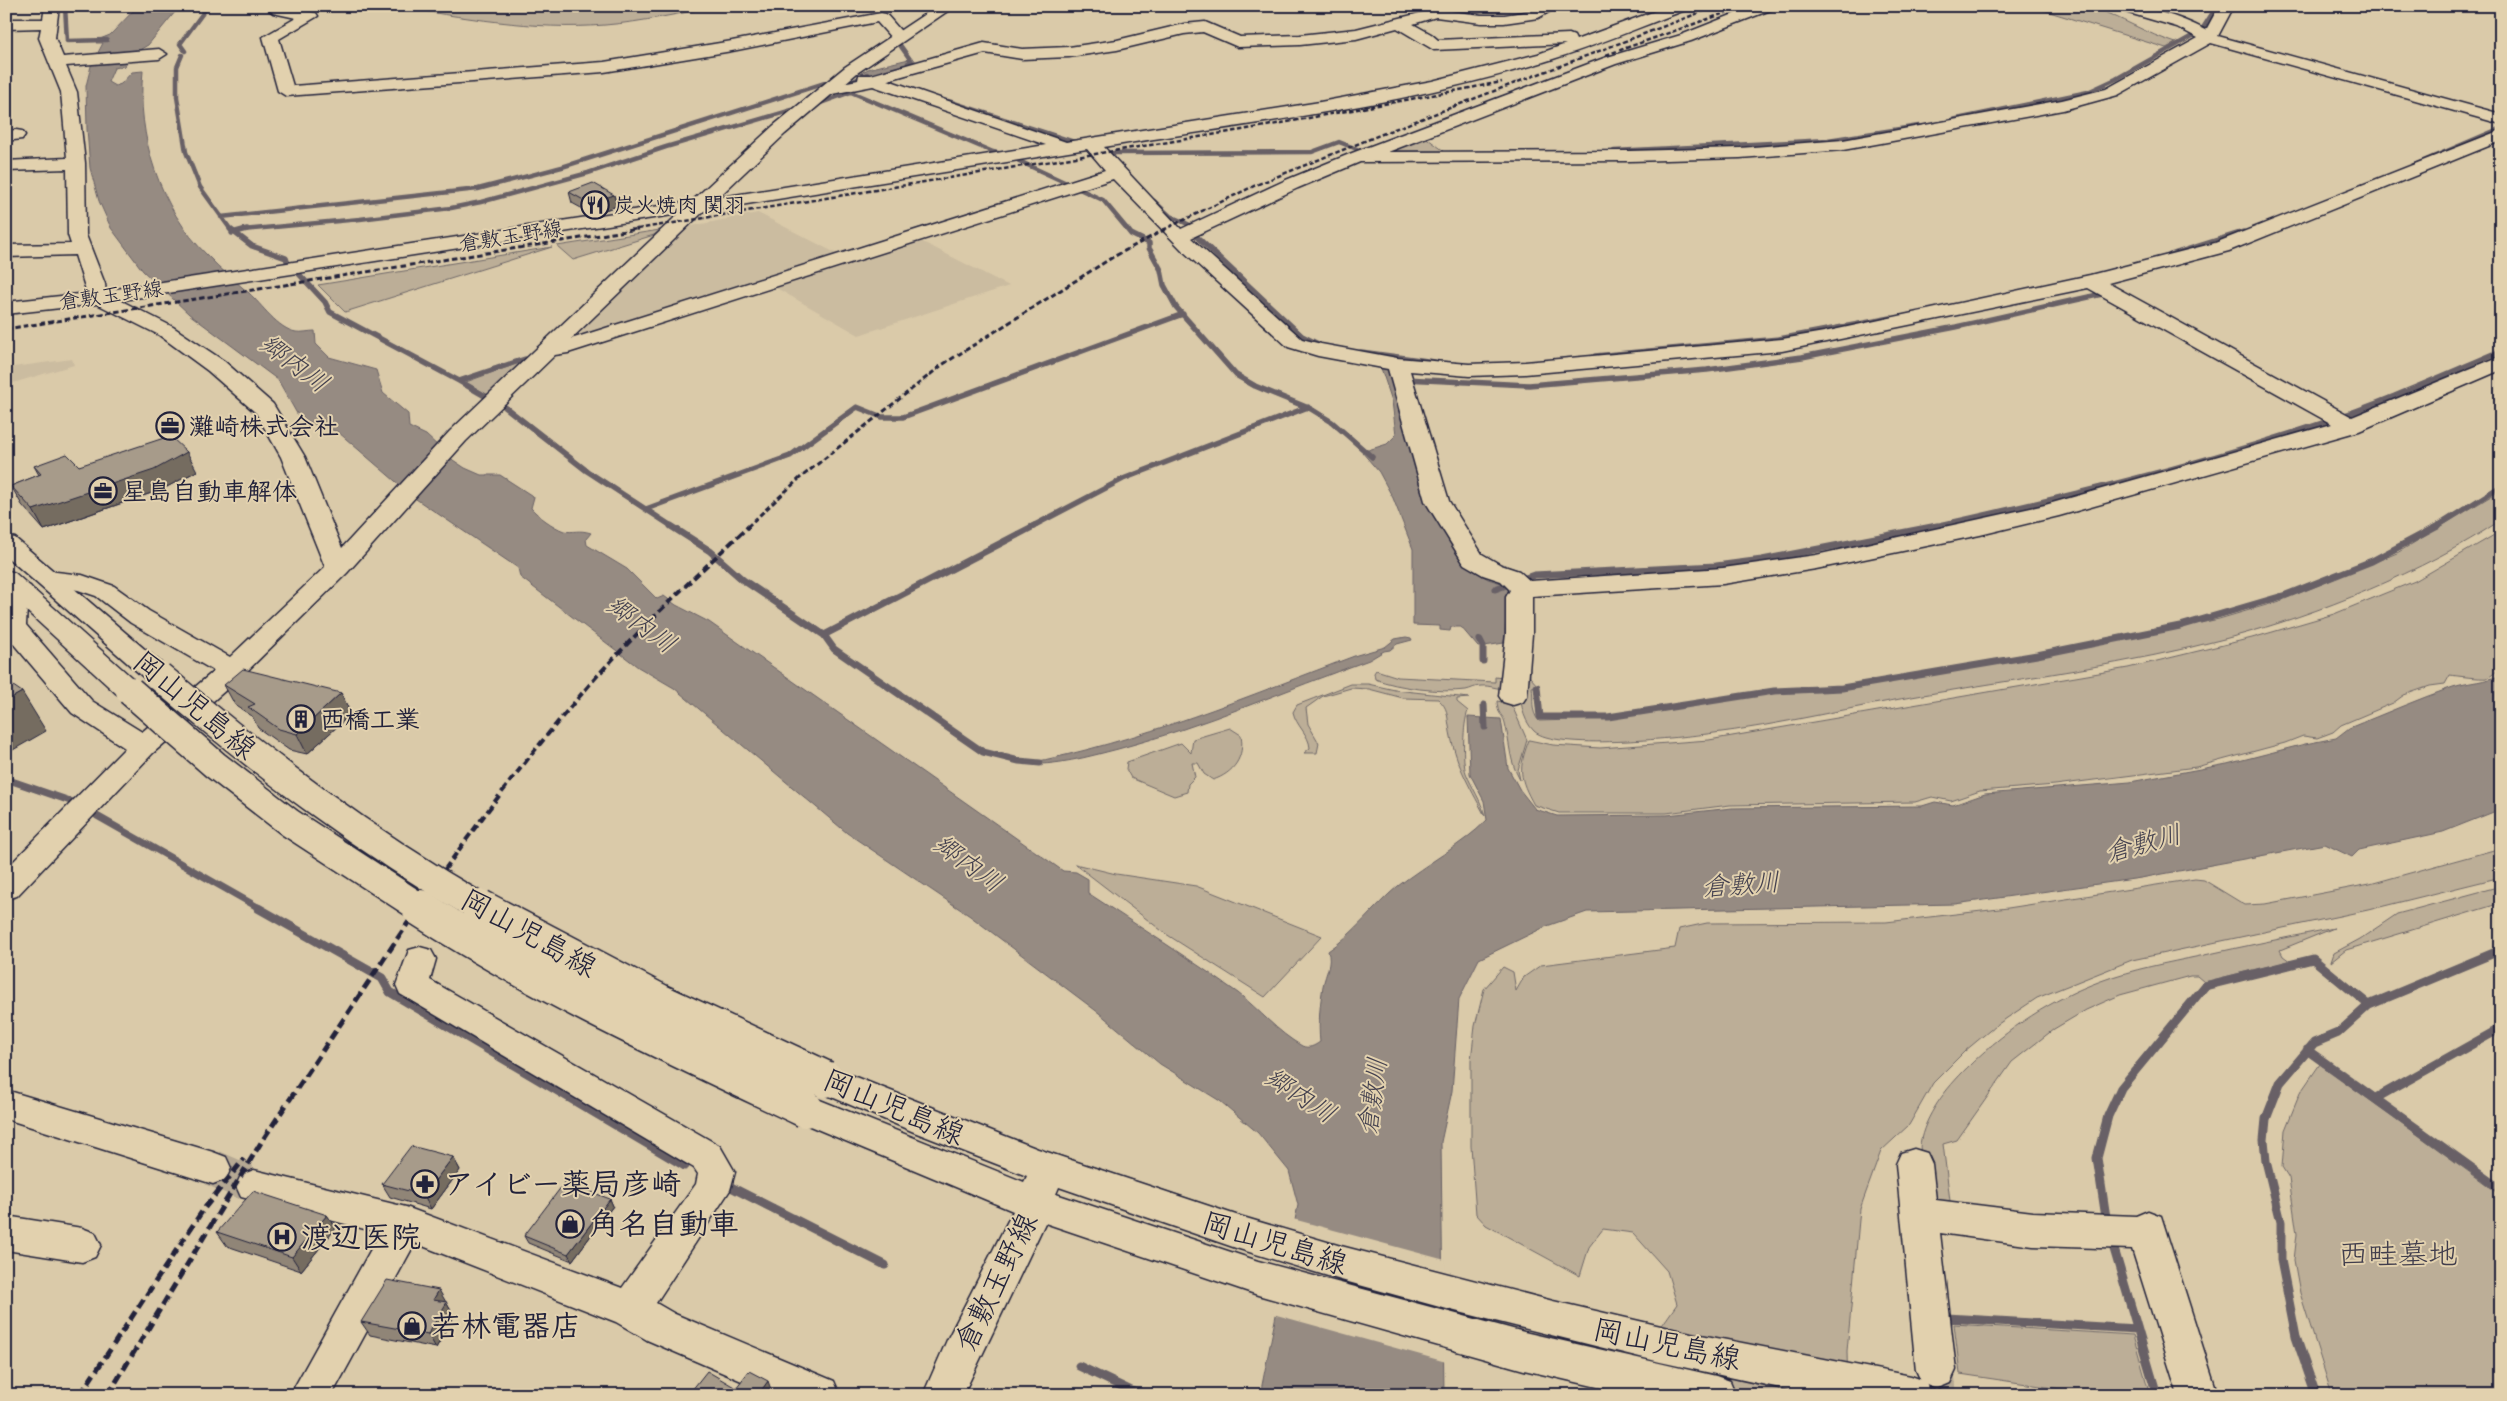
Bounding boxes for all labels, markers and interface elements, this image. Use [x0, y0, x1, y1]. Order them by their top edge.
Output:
restaurant icon: 炭火焼肉 関羽 [580, 190, 610, 220]
place label: 炭火焼肉 関羽 [614, 192, 745, 218]
street label: 倉敷玉野線 [457, 215, 565, 257]
street label: 倉敷玉野線 [57, 275, 165, 315]
water label: 郷内川 [254, 327, 336, 400]
office icon: 灘崎株式会社 [155, 411, 185, 441]
place label: 灘崎株式会社 [189, 411, 339, 443]
office icon: 星島自動車解体 [88, 476, 118, 506]
place label: 星島自動車解体 [122, 476, 297, 508]
water label: 郷内川 [600, 588, 683, 661]
street label: 岡山児島線 [125, 642, 265, 768]
building icon: 西橋工業 [286, 704, 316, 734]
place label: 西橋工業 [320, 704, 420, 736]
water label: 倉敷川 [2101, 817, 2185, 870]
water label: 郷内川 [927, 827, 1010, 900]
water label: 倉敷川 [1701, 865, 1781, 904]
street label: 岡山児島線 [454, 880, 604, 986]
water label: 倉敷川 [1351, 1055, 1394, 1137]
street label: 岡山児島線 [818, 1060, 970, 1154]
water label: 郷内川 [1259, 1060, 1342, 1131]
place label: アイビー薬局彦崎 [444, 1165, 681, 1203]
pharmacy icon: アイビー薬局彦崎 [410, 1169, 440, 1199]
street label: 岡山児島線 [1198, 1203, 1352, 1283]
place label: 角名自動車 [589, 1205, 739, 1243]
street label: 倉敷玉野線 [946, 1206, 1046, 1358]
shop icon: 角名自動車 [555, 1209, 585, 1239]
place label: 渡辺医院 [301, 1218, 421, 1256]
hospital icon: 渡辺医院 [267, 1222, 297, 1252]
park label: 西畦墓地 [2338, 1235, 2458, 1273]
place label: 若林電器店 [431, 1307, 581, 1345]
street label: 岡山児島線 [1590, 1310, 1744, 1378]
shop icon: 若林電器店 [397, 1311, 427, 1341]

